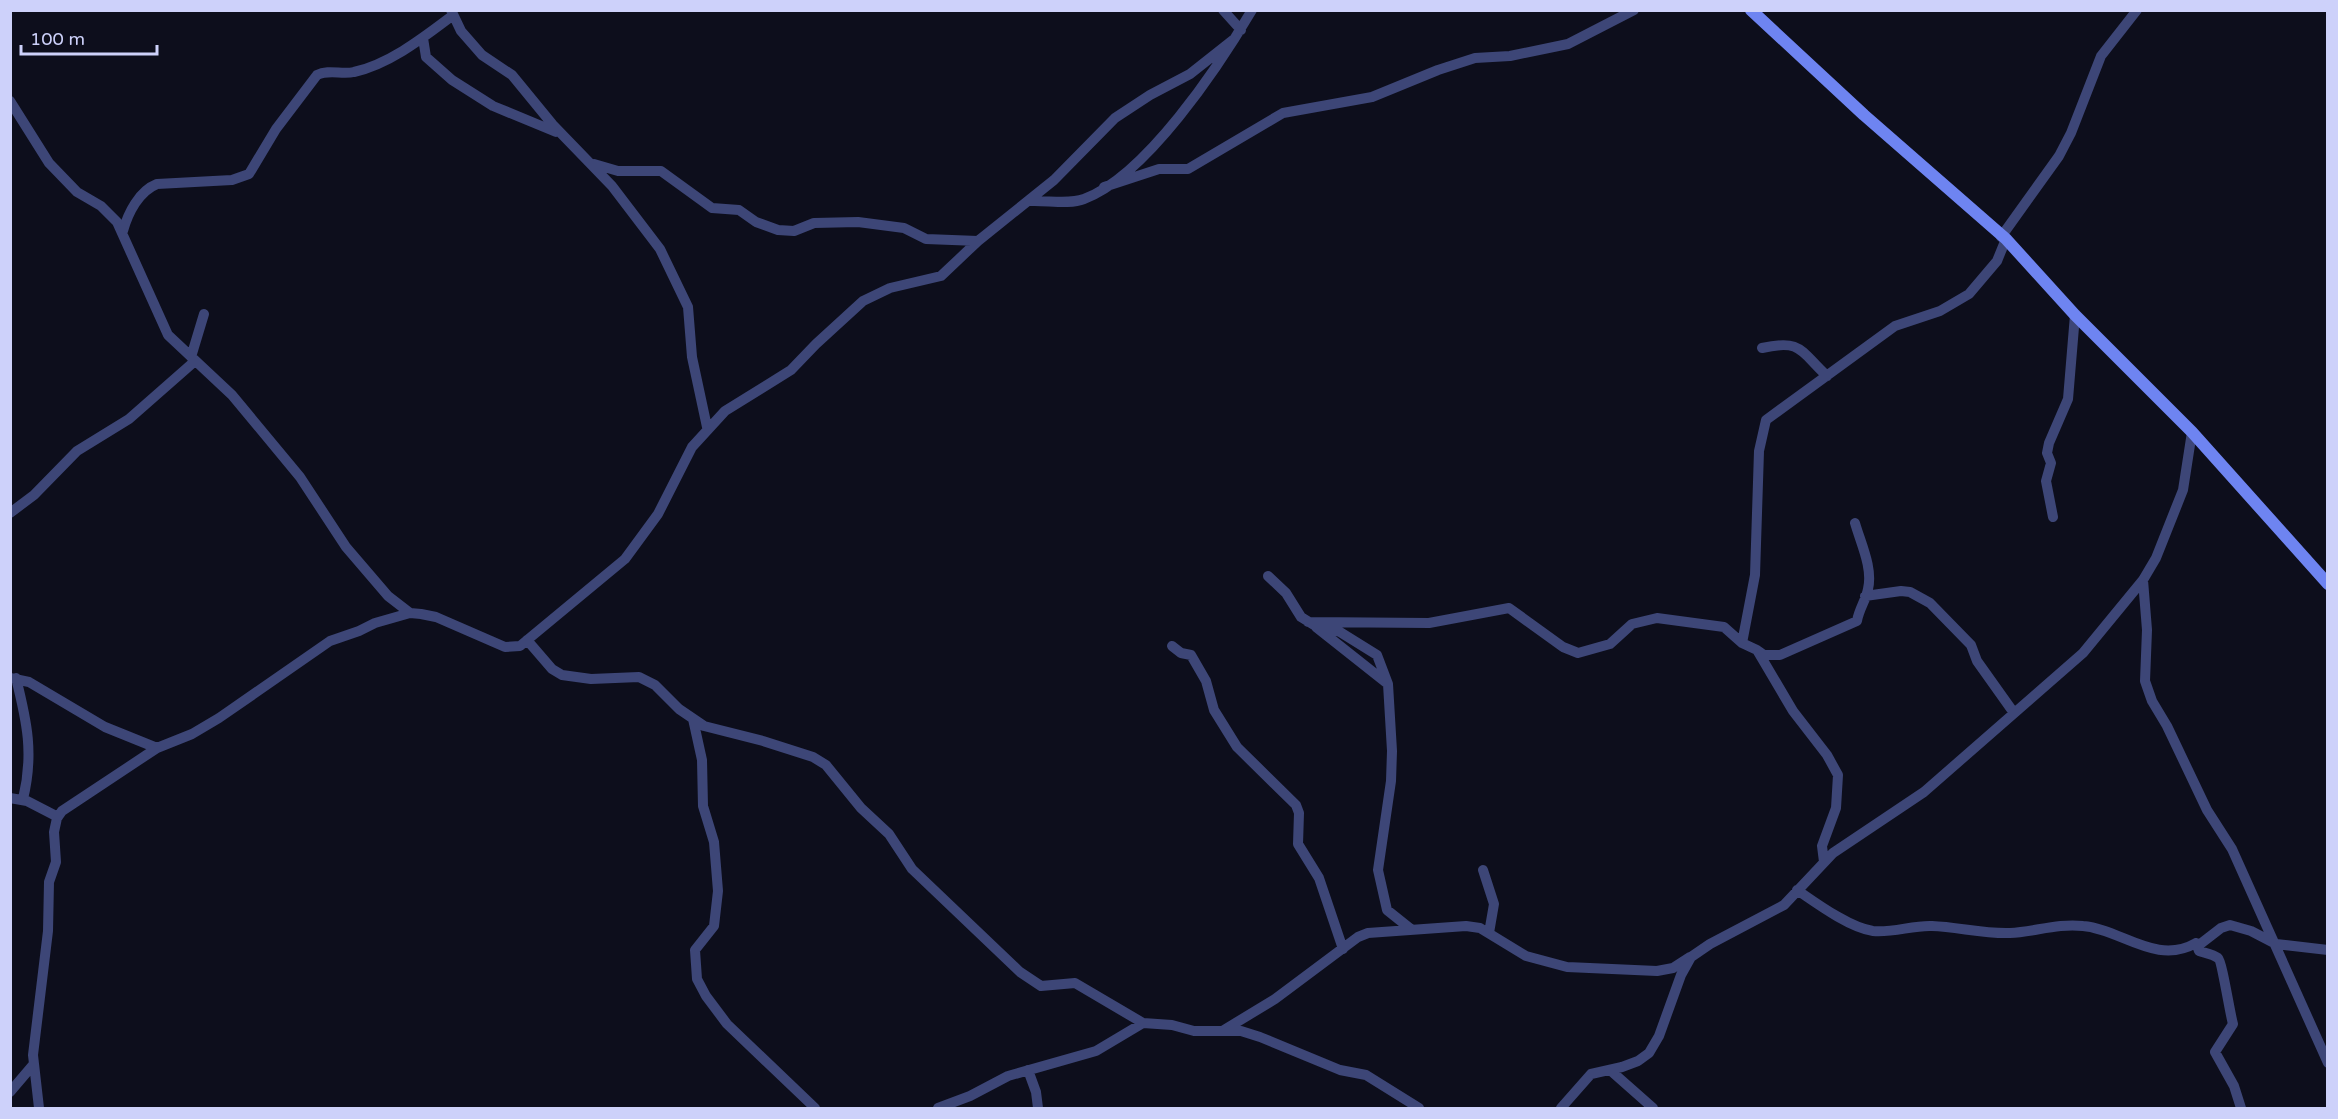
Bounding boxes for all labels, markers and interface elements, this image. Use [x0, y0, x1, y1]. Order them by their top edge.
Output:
scale bar [21, 18, 158, 56]
text: 100 m [30, 28, 85, 50]

